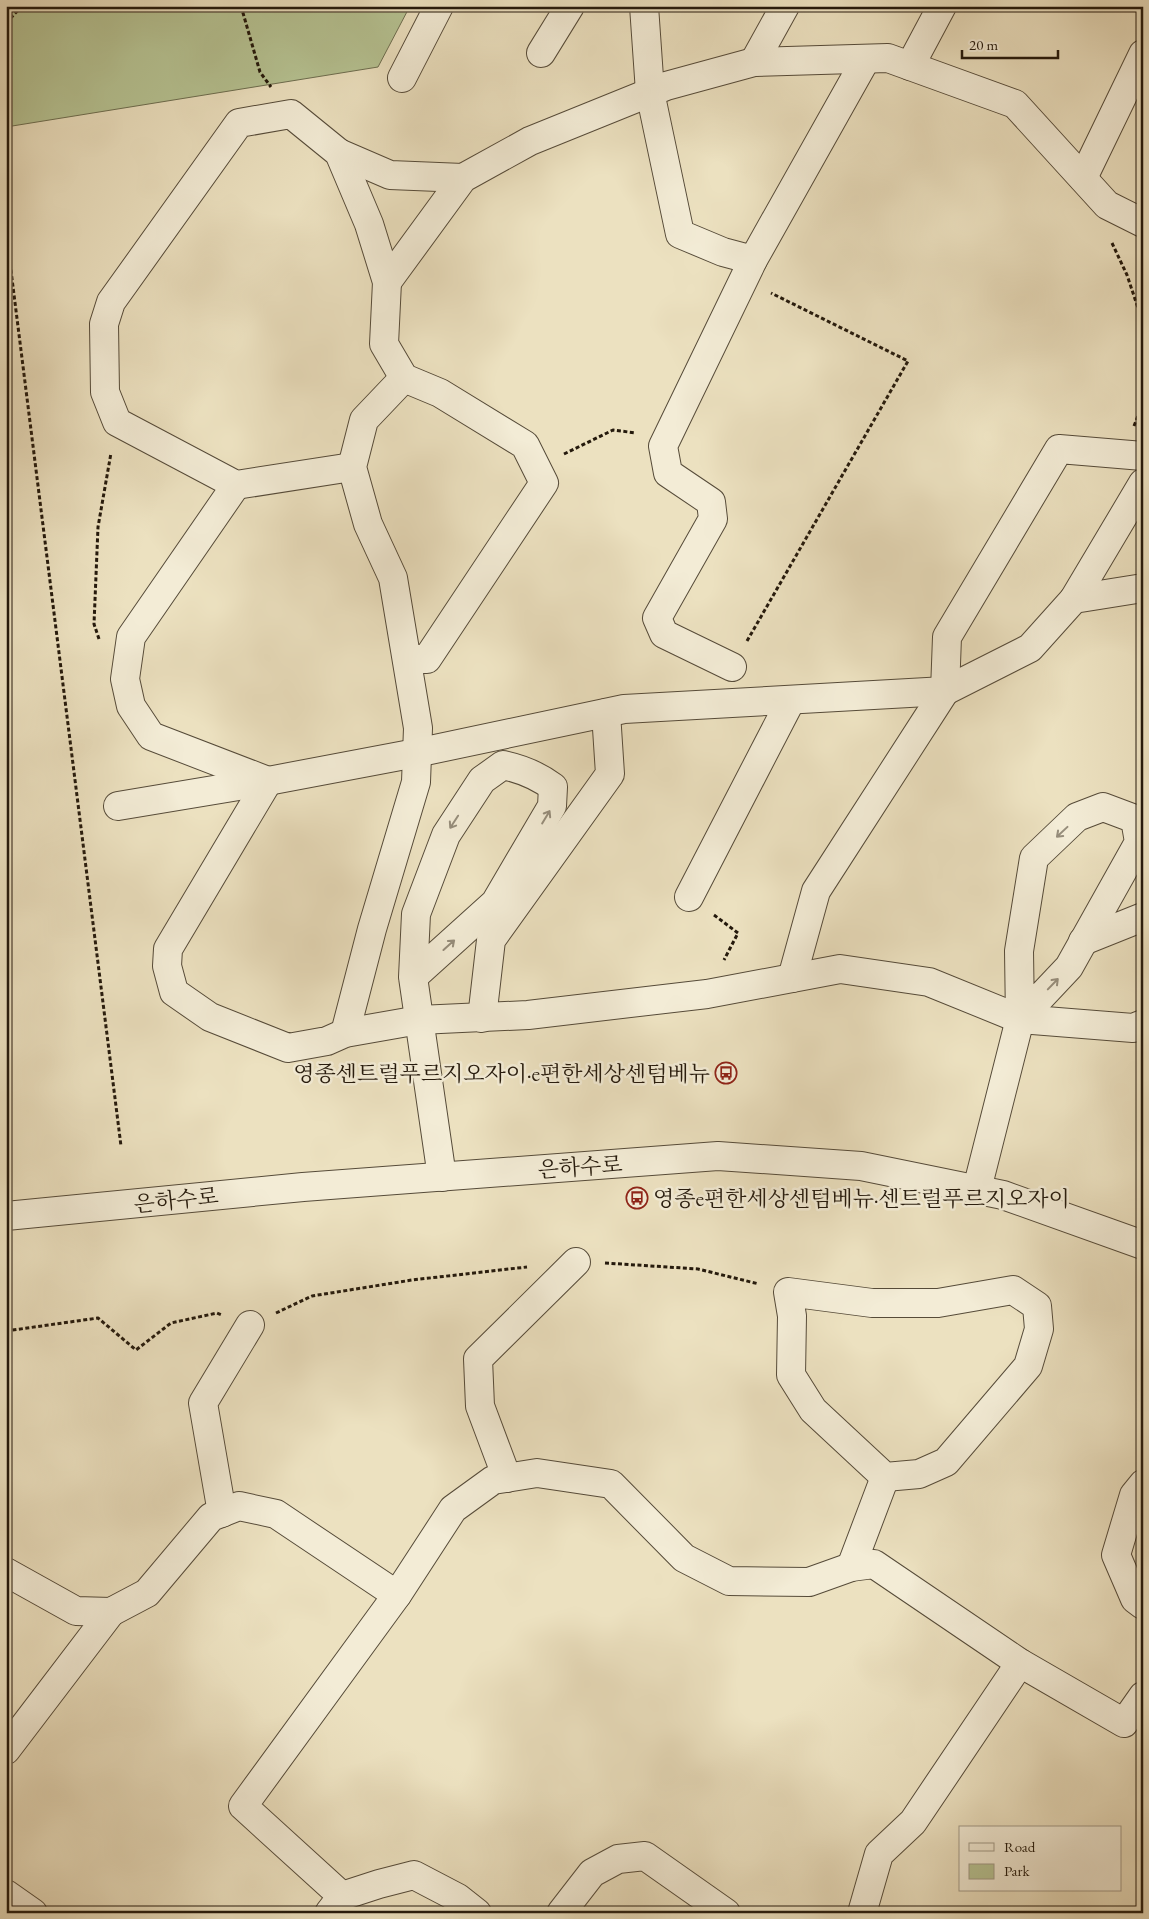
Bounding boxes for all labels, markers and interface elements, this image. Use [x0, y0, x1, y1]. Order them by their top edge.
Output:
scale bar [962, 28, 1058, 60]
text: 20 m [969, 35, 998, 54]
one-way arrow [542, 810, 552, 824]
one-way arrow [449, 814, 459, 828]
one-way arrow [1056, 826, 1069, 838]
one-way arrow [442, 939, 455, 951]
one-way arrow [1047, 977, 1059, 990]
place label: 영종센트럴푸르지오자이·e편한세상센텀베뉴 [293, 1059, 710, 1088]
bus stop icon: 영종센트럴푸르지오자이·e편한세상센텀베뉴 [714, 1061, 738, 1085]
street label: 은하수로 [537, 1150, 623, 1184]
street label: 은하수로 [132, 1181, 220, 1219]
place label: 영종e편한세상센텀베뉴·센트럴푸르지오자이 [653, 1184, 1070, 1213]
bus stop icon: 영종e편한세상센텀베뉴·센트럴푸르지오자이 [625, 1186, 649, 1210]
legend [959, 1826, 1122, 1892]
text: Road [1004, 1837, 1036, 1856]
text: Park [1004, 1861, 1031, 1880]

